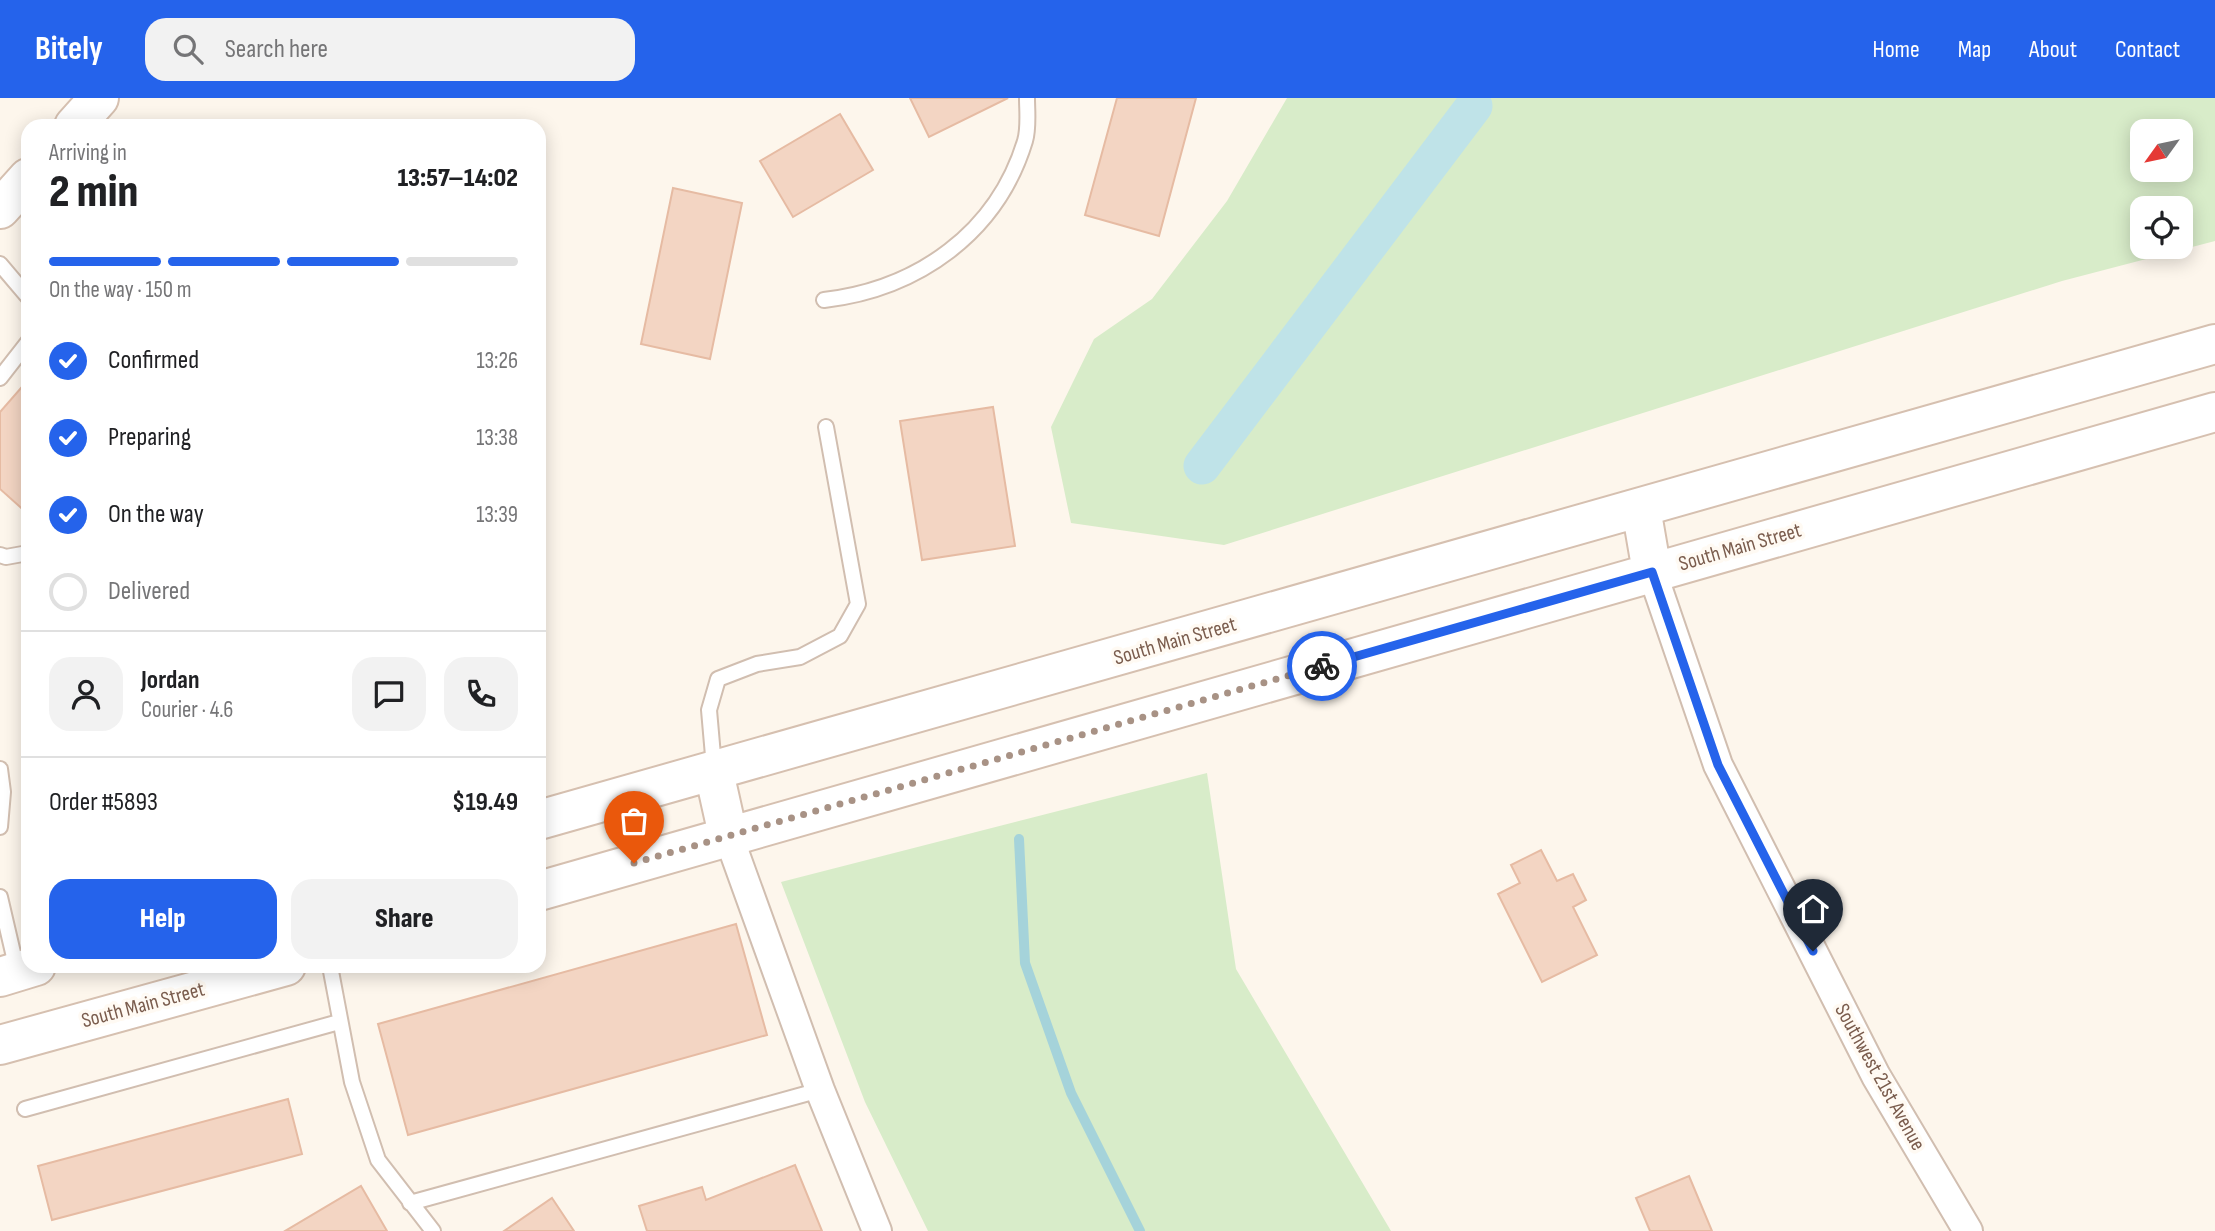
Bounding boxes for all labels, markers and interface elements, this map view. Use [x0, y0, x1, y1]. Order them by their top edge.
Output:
search box [145, 18, 635, 81]
text: Bitely [35, 29, 103, 69]
icon: search [169, 30, 207, 68]
text: Search here [225, 34, 328, 65]
text: Home [1872, 35, 1920, 64]
text: Map [1958, 35, 1991, 64]
text: About [2029, 35, 2077, 64]
text: Contact [2115, 35, 2180, 64]
north arrow [2130, 119, 2193, 182]
map controls [2130, 119, 2193, 259]
text: Arriving in [49, 139, 127, 167]
text: 13:57–14:02 [397, 163, 518, 194]
text: 2 min [49, 165, 138, 220]
button: locate [2130, 196, 2193, 259]
text: On the way · 150 m [49, 276, 192, 304]
icon: check [49, 342, 87, 380]
text: Confirmed [108, 345, 199, 376]
text: 13:26 [476, 347, 518, 375]
icon: check [49, 419, 87, 457]
text: Preparing [108, 422, 191, 453]
text: 13:38 [476, 424, 518, 452]
icon: check [49, 496, 87, 534]
text: On the way [108, 499, 204, 530]
text: 13:39 [476, 501, 518, 529]
street label: South Main Street [1676, 518, 1804, 576]
text: Delivered [108, 576, 190, 607]
street label: South Main Street [1111, 612, 1239, 670]
courier [1287, 631, 1357, 701]
icon: bike [1303, 647, 1341, 685]
button: person [49, 657, 123, 731]
button: chat [352, 657, 426, 731]
button: phone [444, 657, 518, 731]
text: Jordan [141, 665, 199, 696]
text: Courier · 4.6 [141, 696, 233, 724]
text: Order #5893 [49, 787, 158, 818]
text: $19.49 [452, 787, 518, 818]
pin [604, 791, 664, 863]
icon: bag [615, 802, 653, 840]
button: Help [49, 879, 277, 959]
button: Share [291, 879, 518, 959]
pin [1783, 879, 1843, 951]
icon: home [1794, 890, 1832, 928]
street label: South Main Street [79, 977, 207, 1033]
street label: Southwest 21st Avenue [1829, 999, 1931, 1155]

